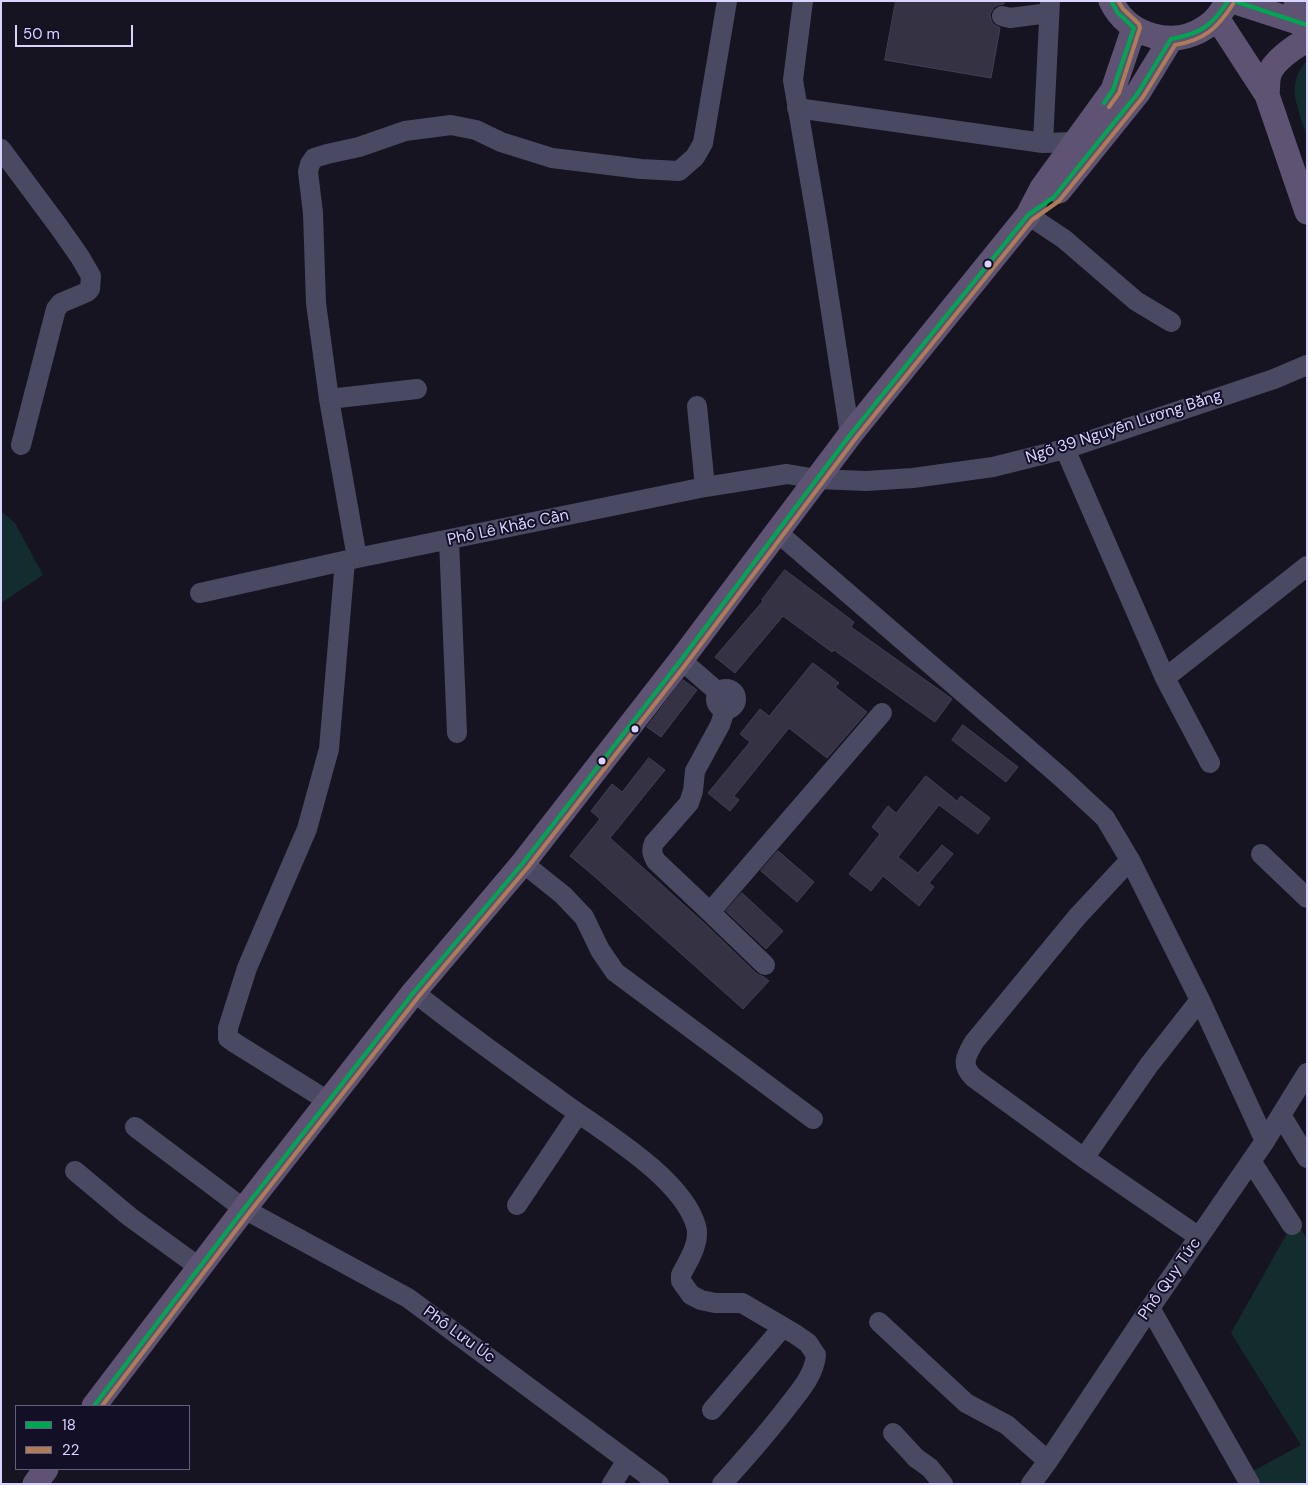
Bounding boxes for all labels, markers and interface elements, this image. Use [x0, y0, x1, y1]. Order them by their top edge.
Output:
scale bar [18, 15, 135, 47]
text: 50 m [23, 24, 60, 44]
unlabelled marker [983, 259, 993, 269]
street label: Ngõ 39 Nguyễn Lương Bằng [1024, 386, 1224, 468]
street label: Phố Lê Khắc Cần [446, 506, 570, 550]
unlabelled marker [630, 724, 640, 734]
unlabelled marker [597, 756, 607, 766]
street label: Phố Quy Tức [1135, 1234, 1205, 1324]
street label: Phố Lưu Úc [419, 1302, 499, 1368]
legend [15, 1405, 190, 1470]
text: 18 [62, 1415, 76, 1435]
text: 22 [62, 1440, 79, 1460]

